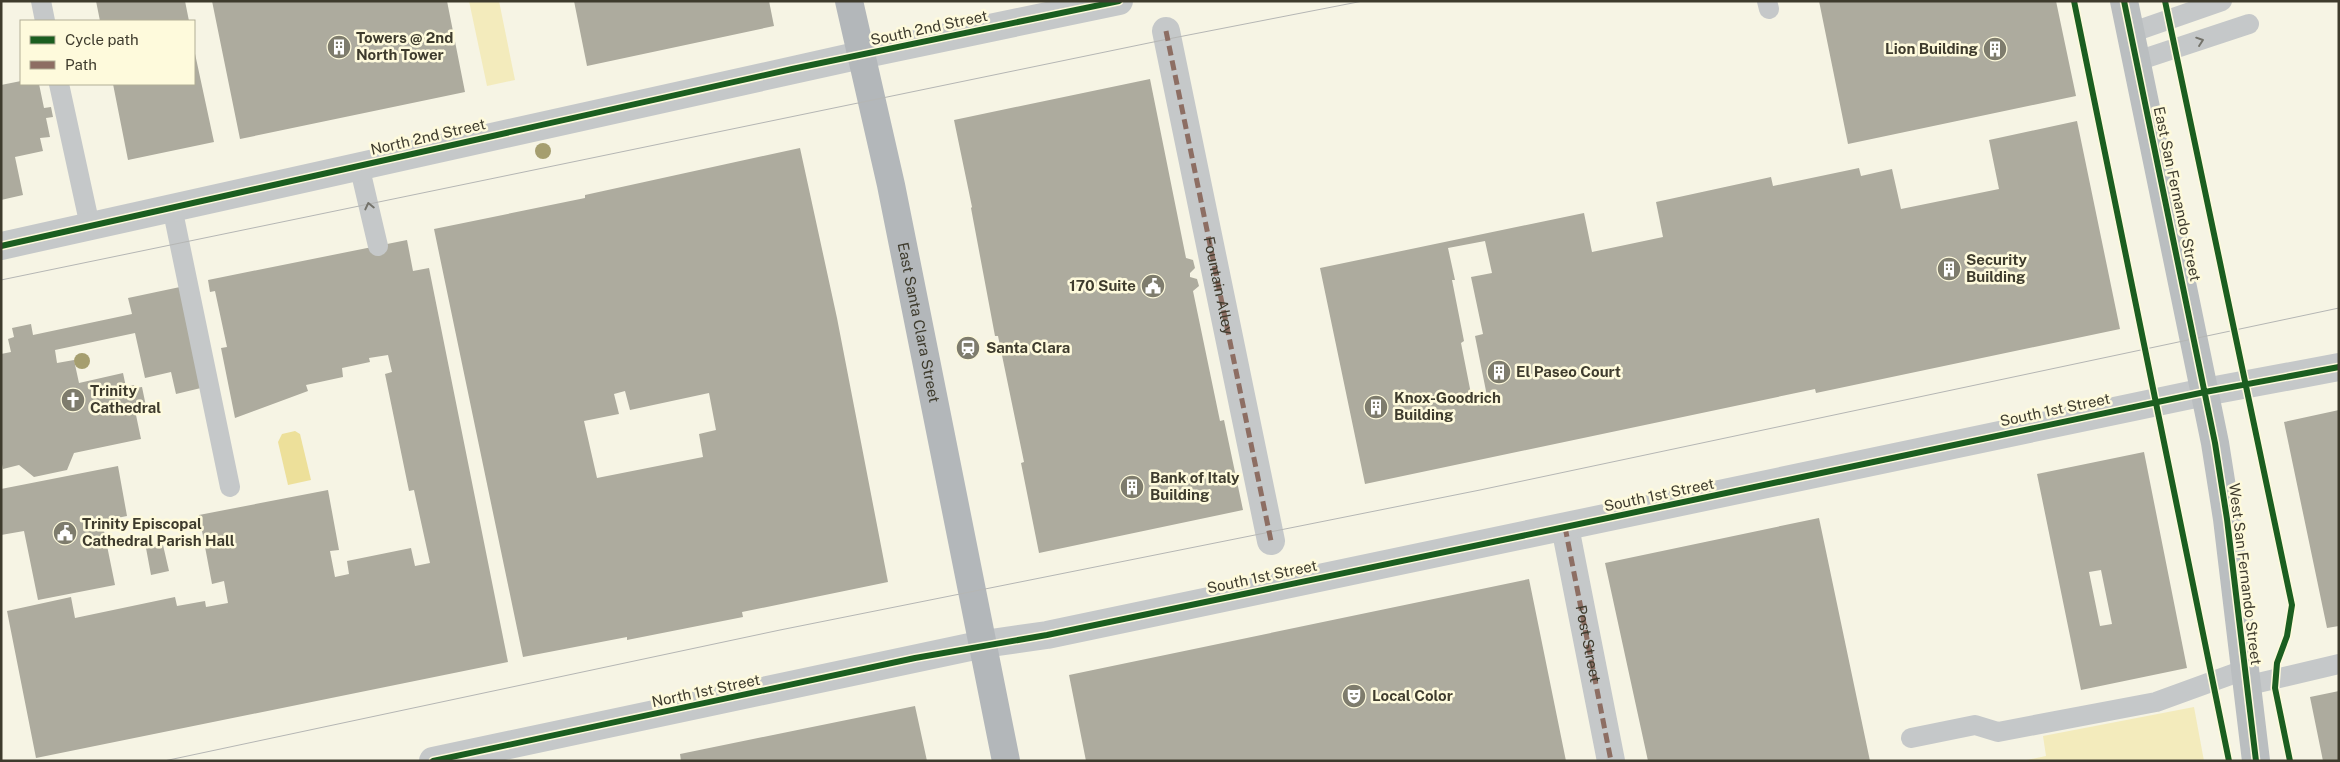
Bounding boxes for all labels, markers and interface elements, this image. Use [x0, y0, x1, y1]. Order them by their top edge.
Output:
street label: South 2nd Street [869, 7, 989, 48]
legend [20, 20, 195, 85]
place label: Towers @ 2nd North Tower [356, 29, 453, 63]
text: Cycle path [65, 31, 139, 48]
building icon: Towers @ 2nd North Tower [326, 34, 352, 60]
building icon: Lion Building [1982, 36, 2008, 62]
one-way arrow [2195, 37, 2203, 47]
place label: Lion Building [1885, 40, 1979, 57]
text: Path [65, 56, 97, 73]
street label: East San Fernando Street [2151, 105, 2204, 283]
street label: North 2nd Street [369, 115, 487, 158]
one-way arrow [364, 201, 375, 210]
street label: Fountain Alley [1200, 235, 1237, 336]
street label: East Santa Clara Street [895, 241, 943, 404]
place label: Security Building [1966, 251, 2028, 285]
building icon: Security Building [1936, 256, 1962, 282]
public building icon: 170 Suite [1140, 273, 1166, 299]
place label: 170 Suite [1069, 277, 1136, 294]
station icon: Santa Clara [955, 335, 981, 361]
place label: Santa Clara [986, 339, 1070, 356]
building icon: El Paseo Court [1486, 359, 1512, 385]
place label: El Paseo Court [1516, 363, 1621, 380]
place label: Trinity Cathedral [90, 382, 161, 416]
church icon: Trinity Cathedral [60, 387, 86, 413]
place label: Knox-Goodrich Building [1394, 389, 1501, 423]
street label: South 1st Street [1998, 390, 2112, 429]
building icon: Knox-Goodrich Building [1363, 394, 1389, 420]
place label: Bank of Italy Building [1150, 469, 1240, 503]
building icon: Bank of Italy Building [1119, 474, 1145, 500]
street label: South 1st Street [1602, 475, 1716, 514]
street label: West San Fernando Street [2226, 482, 2265, 666]
place label: Trinity Episcopal Cathedral Parish Hall [82, 515, 235, 549]
public building icon: Trinity Episcopal Cathedral Parish Hall [52, 520, 78, 546]
street label: South 1st Street [1205, 557, 1319, 596]
street label: Post Street [1573, 603, 1604, 684]
street label: North 1st Street [650, 671, 762, 710]
theatre icon: Local Color [1341, 683, 1367, 709]
place label: Local Color [1372, 687, 1453, 704]

